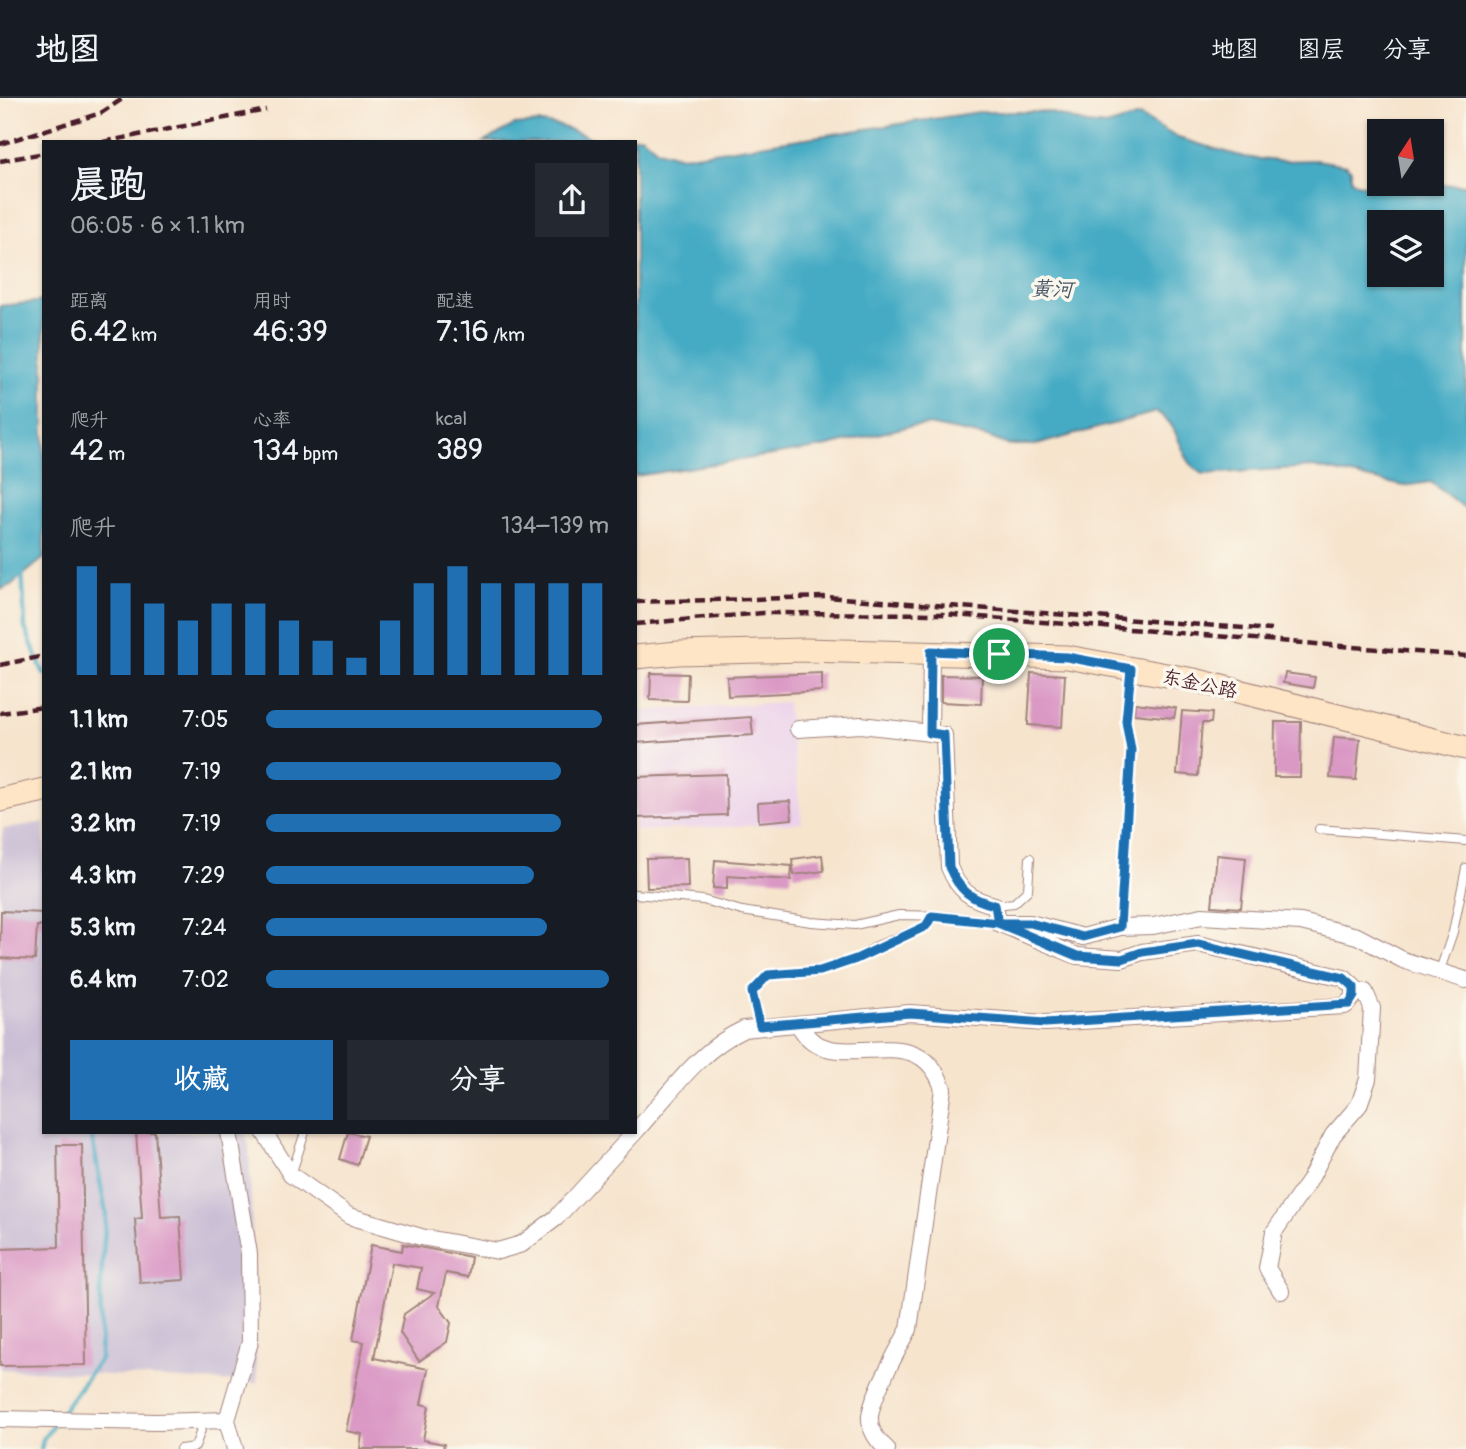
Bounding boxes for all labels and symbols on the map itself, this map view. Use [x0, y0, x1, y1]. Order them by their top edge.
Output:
north arrow [1367, 119, 1444, 196]
water label: 黄河 [1031, 275, 1076, 304]
pin [969, 624, 1029, 684]
street label: 东金公路 [1160, 664, 1239, 704]

